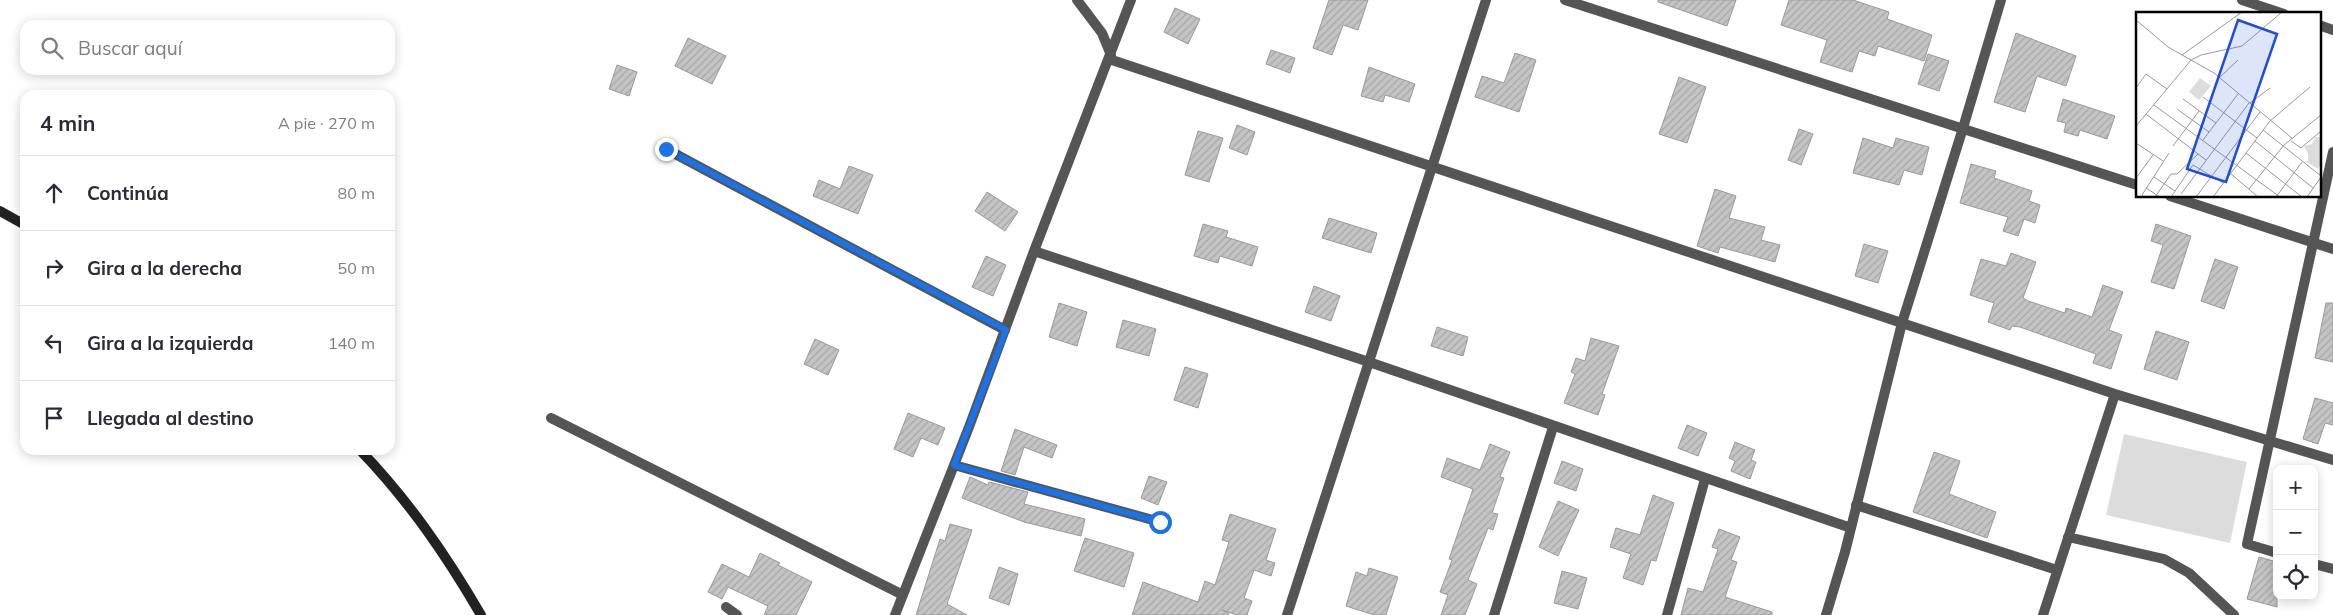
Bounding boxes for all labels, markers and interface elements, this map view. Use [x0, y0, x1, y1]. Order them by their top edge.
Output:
inset map [2136, 12, 2320, 198]
search box [20, 20, 395, 75]
icon: search [38, 34, 66, 62]
text: Buscar aquí [78, 36, 182, 60]
text: 4 min [40, 110, 95, 136]
text: A pie · 270 m [278, 113, 375, 133]
route end [655, 138, 678, 161]
icon: ahead [40, 179, 68, 207]
text: Continúa [87, 181, 169, 205]
text: 80 m [338, 183, 375, 203]
icon: right [40, 254, 68, 282]
text: Gira a la derecha [87, 256, 242, 280]
text: 50 m [338, 258, 375, 278]
icon: left [40, 329, 68, 357]
text: Gira a la izquierda [87, 331, 253, 355]
text: 140 m [328, 333, 375, 353]
icon: arrive [40, 404, 68, 432]
text: Llegada al destino [87, 406, 254, 430]
map controls [2273, 465, 2318, 600]
button: + [2273, 465, 2318, 510]
button: − [2273, 510, 2318, 555]
route start [1149, 511, 1172, 534]
button: locate [2273, 555, 2318, 600]

